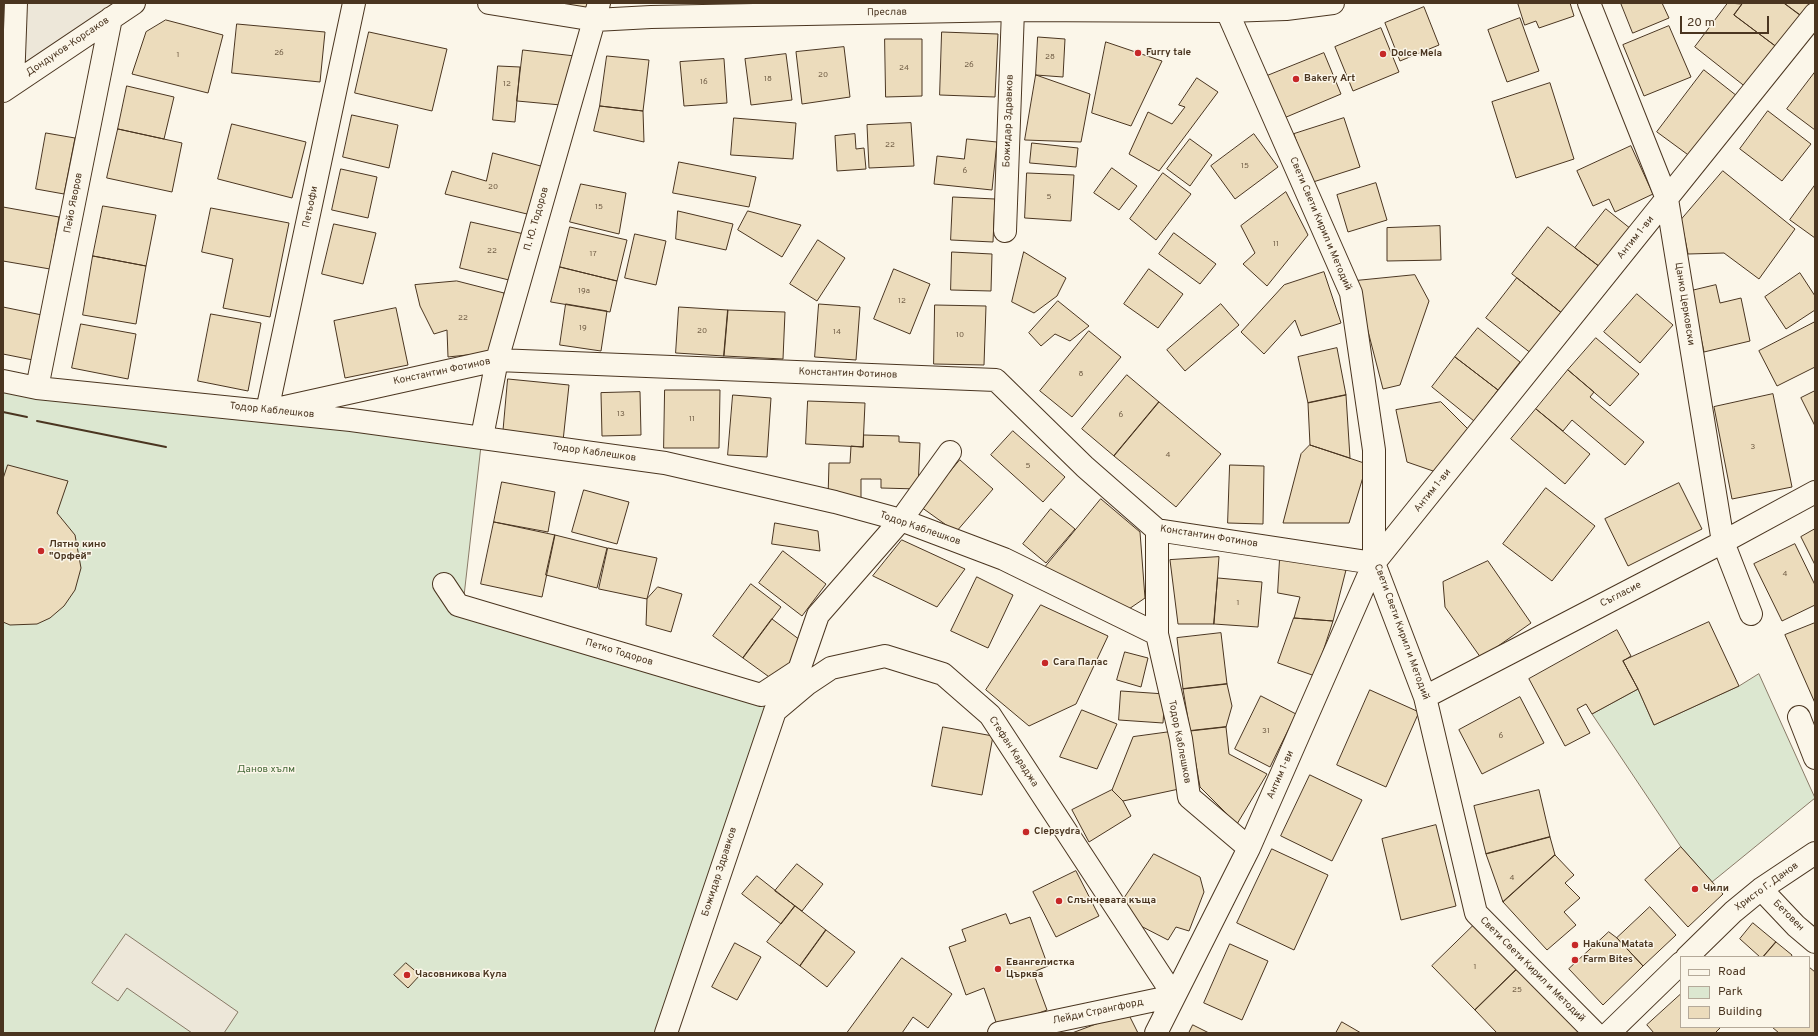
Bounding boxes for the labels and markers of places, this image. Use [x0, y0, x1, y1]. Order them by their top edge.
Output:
place label: Furry tale [1146, 47, 1191, 59]
marker: Furry tale [1133, 48, 1143, 58]
place label: Dolce Mela [1391, 48, 1442, 60]
marker: Dolce Mela [1378, 49, 1388, 59]
place label: Bakery Art [1304, 73, 1355, 85]
marker: Bakery Art [1291, 74, 1301, 84]
place label: Лятно кино "Орфей" [49, 539, 106, 562]
marker: Лятно кино "Орфей" [36, 546, 46, 556]
place label: Сага Палас [1053, 657, 1108, 669]
marker: Сага Палас [1040, 658, 1050, 668]
place label: Clepsydra [1034, 826, 1080, 838]
marker: Clepsydra [1021, 827, 1031, 837]
place label: Чили [1703, 883, 1729, 895]
marker: Чили [1690, 884, 1700, 894]
place label: Слънчевата къща [1067, 895, 1156, 907]
marker: Слънчевата къща [1054, 896, 1064, 906]
place label: Hakuna Matata [1583, 939, 1653, 951]
marker: Hakuna Matata [1570, 940, 1580, 950]
place label: Farm Bites [1583, 954, 1633, 966]
marker: Farm Bites [1570, 955, 1580, 965]
place label: Евангелистка Църква [1006, 957, 1075, 980]
marker: Евангелистка Църква [993, 964, 1003, 974]
place label: Часовникова Кула [415, 969, 507, 981]
marker: Часовникова Кула [402, 970, 412, 980]

